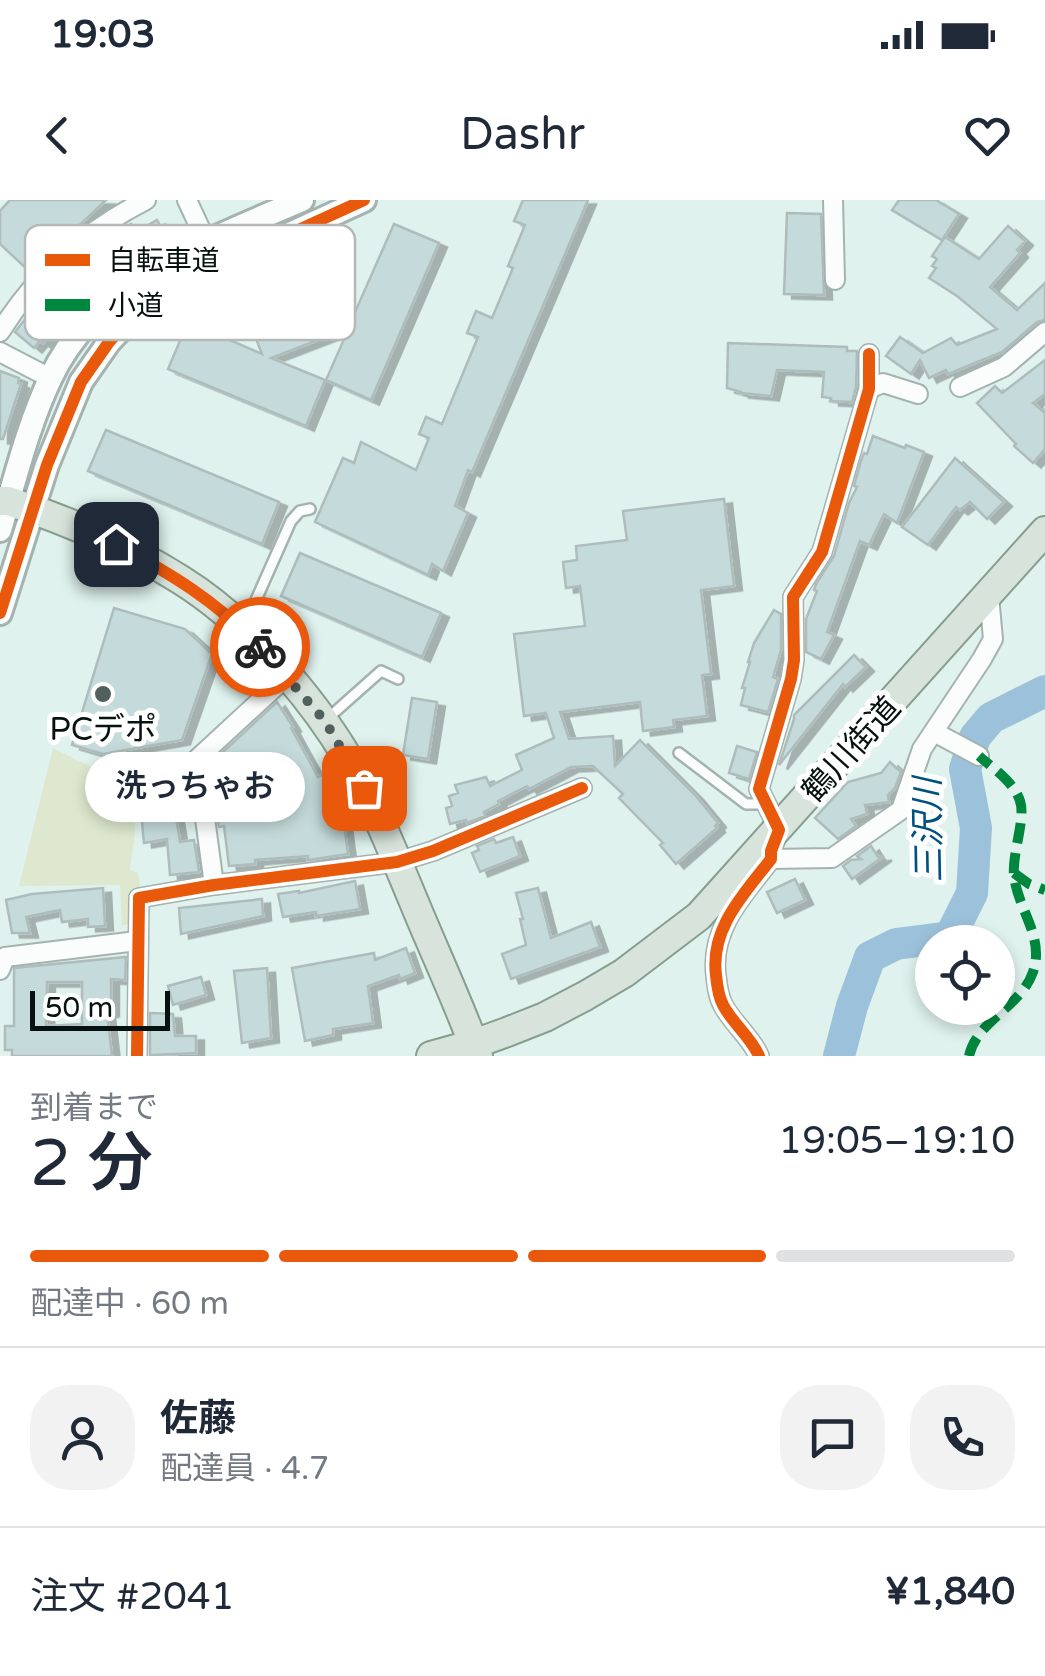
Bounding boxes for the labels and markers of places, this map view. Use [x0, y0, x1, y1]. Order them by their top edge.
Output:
pin [74, 502, 159, 587]
marker: PCデポ [92, 683, 114, 705]
place label: PCデポ [49, 711, 157, 749]
pin [322, 746, 407, 831]
callout: 洗っちゃお [84, 753, 304, 823]

